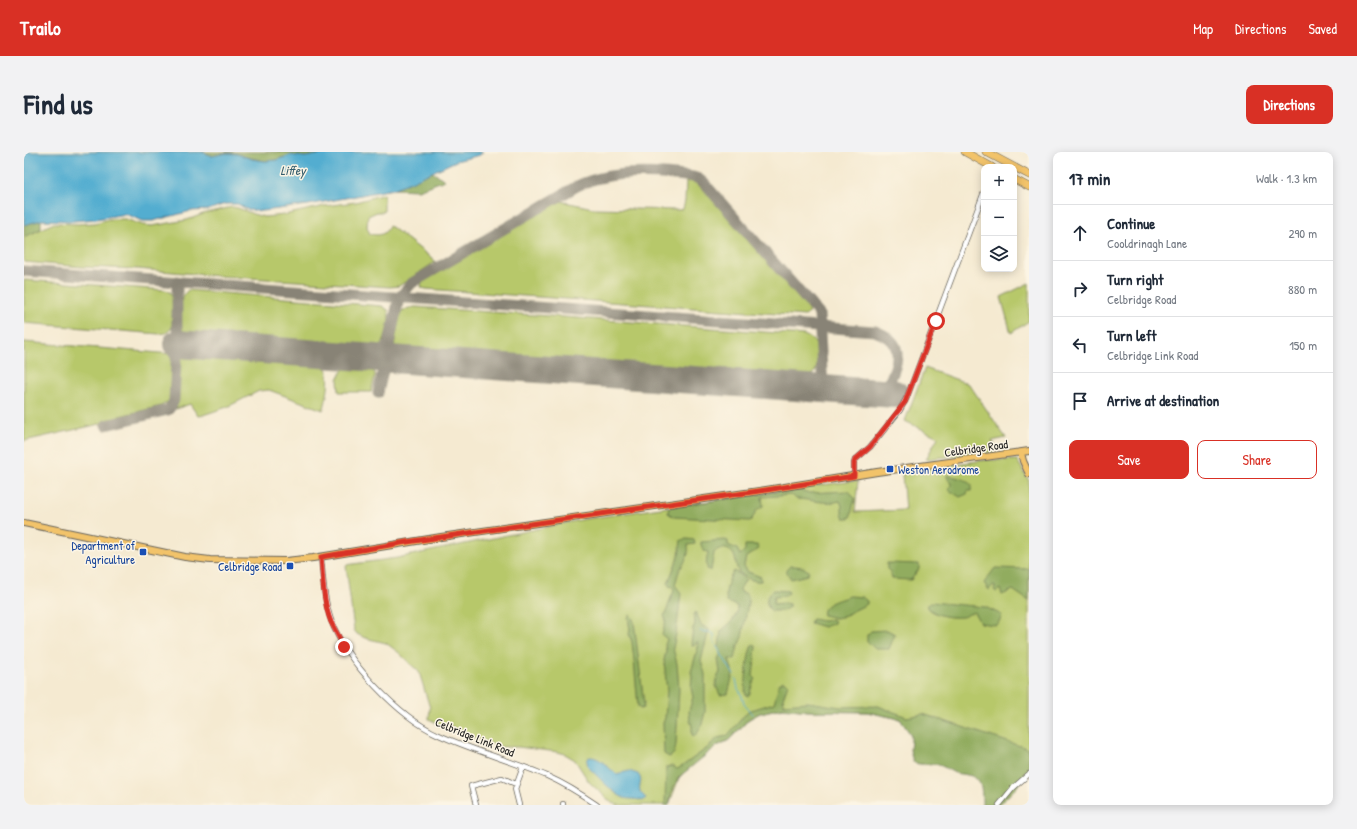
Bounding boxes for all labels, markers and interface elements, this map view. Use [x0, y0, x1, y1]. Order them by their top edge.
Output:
text: Trailo [20, 15, 61, 41]
text: Map [1193, 19, 1213, 38]
text: Directions [1235, 19, 1286, 38]
text: Saved [1308, 19, 1337, 38]
text: Find us [24, 85, 93, 123]
button: Directions [1246, 85, 1333, 124]
water label: Liffey [280, 161, 307, 179]
map controls [981, 164, 1017, 272]
button: + [981, 164, 1017, 200]
text: 17 min [1069, 167, 1111, 190]
text: Walk · 1.3 km [1256, 169, 1317, 187]
button: − [981, 200, 1017, 236]
text: Continue [1107, 213, 1155, 234]
icon: ahead [1069, 222, 1091, 244]
text: 290 m [1288, 224, 1317, 242]
text: Cooldrinagh Lane [1107, 234, 1187, 252]
button: layers [981, 236, 1017, 272]
text: Turn right [1107, 269, 1163, 290]
icon: right [1069, 278, 1091, 300]
text: 880 m [1288, 280, 1317, 298]
text: Celbridge Road [1107, 290, 1176, 308]
route start [927, 312, 945, 330]
text: Turn left [1107, 325, 1157, 346]
icon: left [1069, 334, 1091, 356]
text: 150 m [1289, 336, 1317, 354]
text: Celbridge Link Road [1107, 346, 1198, 364]
icon: arrive [1069, 390, 1091, 412]
text: Arrive at destination [1107, 390, 1219, 411]
street label: Celbridge Road [943, 435, 1009, 461]
button: Save [1069, 440, 1189, 479]
button: Share [1197, 440, 1317, 479]
place label: Weston Aerodrome [898, 461, 979, 478]
marker: Weston Aerodrome [885, 464, 895, 474]
place label: Department of Agriculture [72, 537, 136, 568]
marker: Department of Agriculture [138, 547, 148, 557]
place label: Celbridge Road [218, 558, 282, 575]
marker: Celbridge Road [285, 561, 295, 571]
route end [335, 638, 353, 656]
street label: Celbridge Link Road [433, 713, 518, 761]

